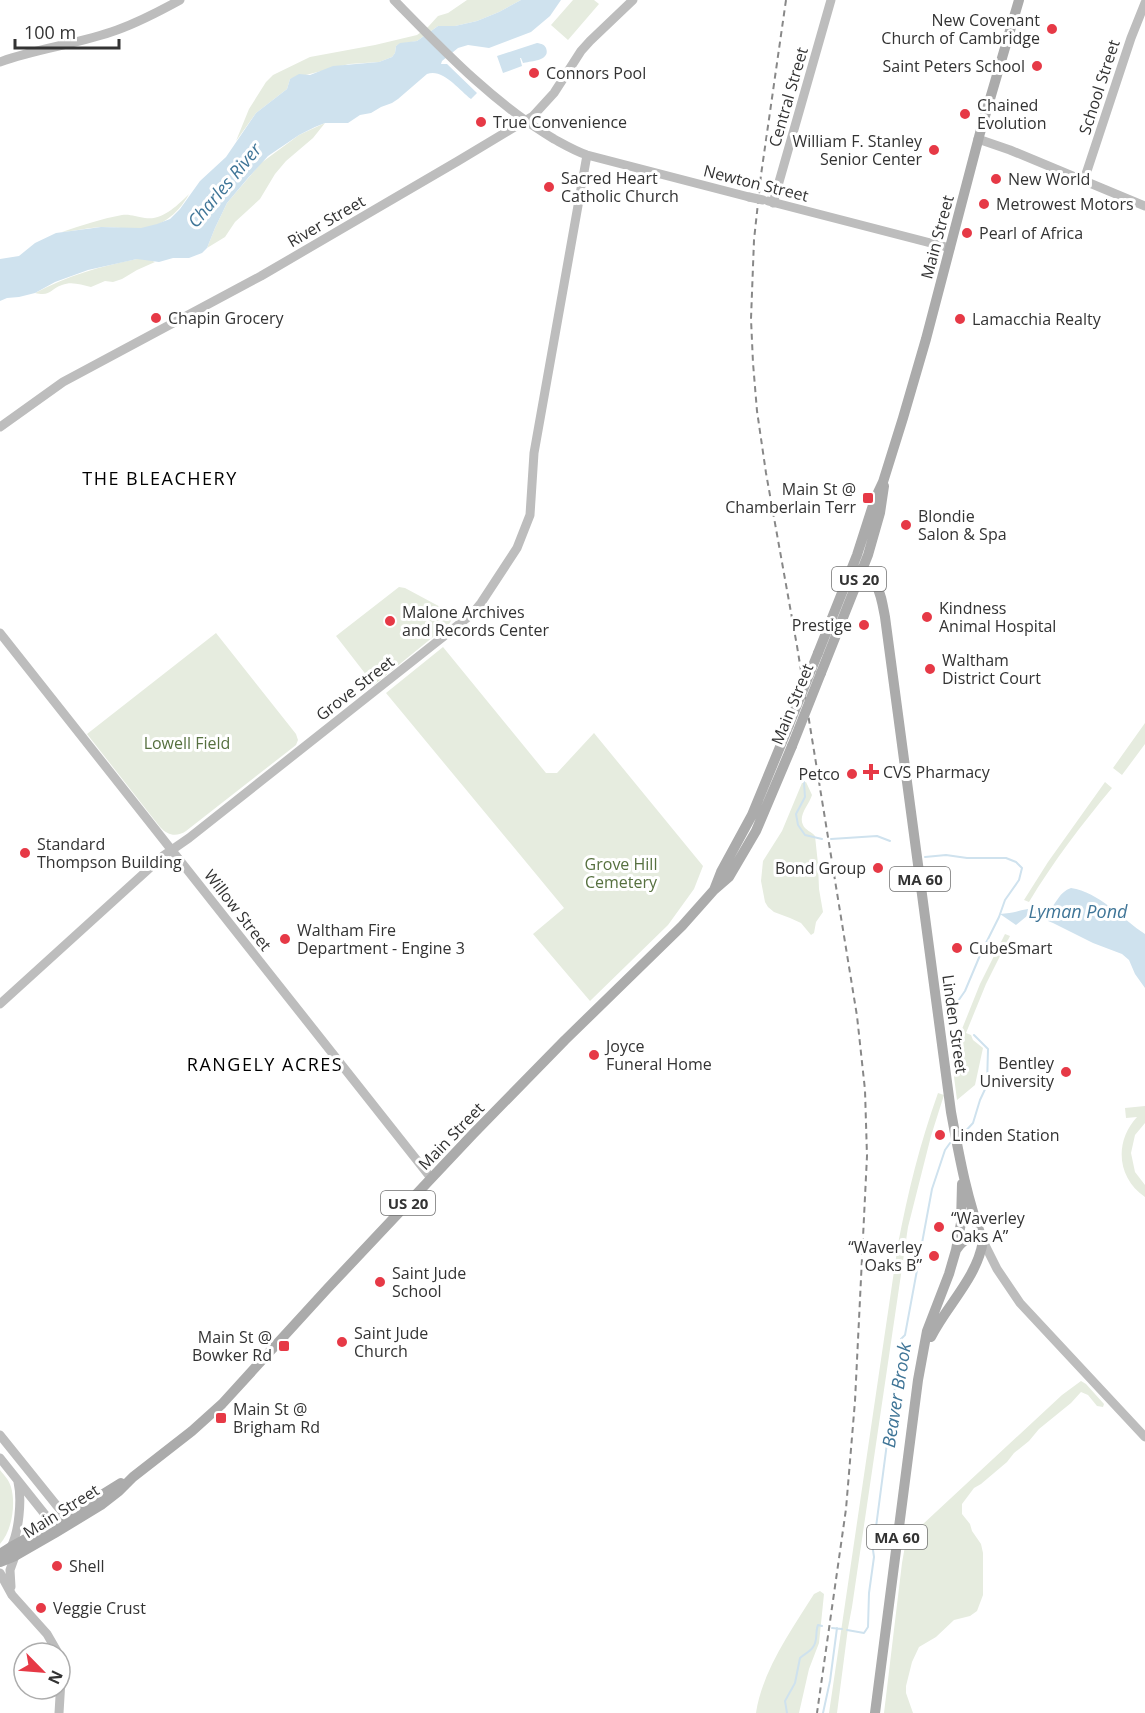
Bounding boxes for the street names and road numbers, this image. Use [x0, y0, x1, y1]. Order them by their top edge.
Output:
street label: School Street [1073, 37, 1125, 137]
street label: Central Street [763, 44, 813, 149]
street label: Newton Street [701, 159, 811, 207]
street label: River Street [283, 190, 369, 252]
street label: Main Street [915, 192, 959, 281]
road number: US 20 [832, 567, 886, 591]
street label: Grove Street [311, 650, 399, 725]
street label: Main Street [766, 660, 818, 748]
street label: Willow Street [199, 865, 277, 956]
road number: MA 60 [890, 867, 950, 891]
street label: Linden Street [937, 973, 973, 1075]
street label: Main Street [413, 1097, 489, 1175]
road number: US 20 [381, 1191, 435, 1215]
street label: Main Street [19, 1479, 104, 1543]
road number: MA 60 [867, 1525, 927, 1549]

